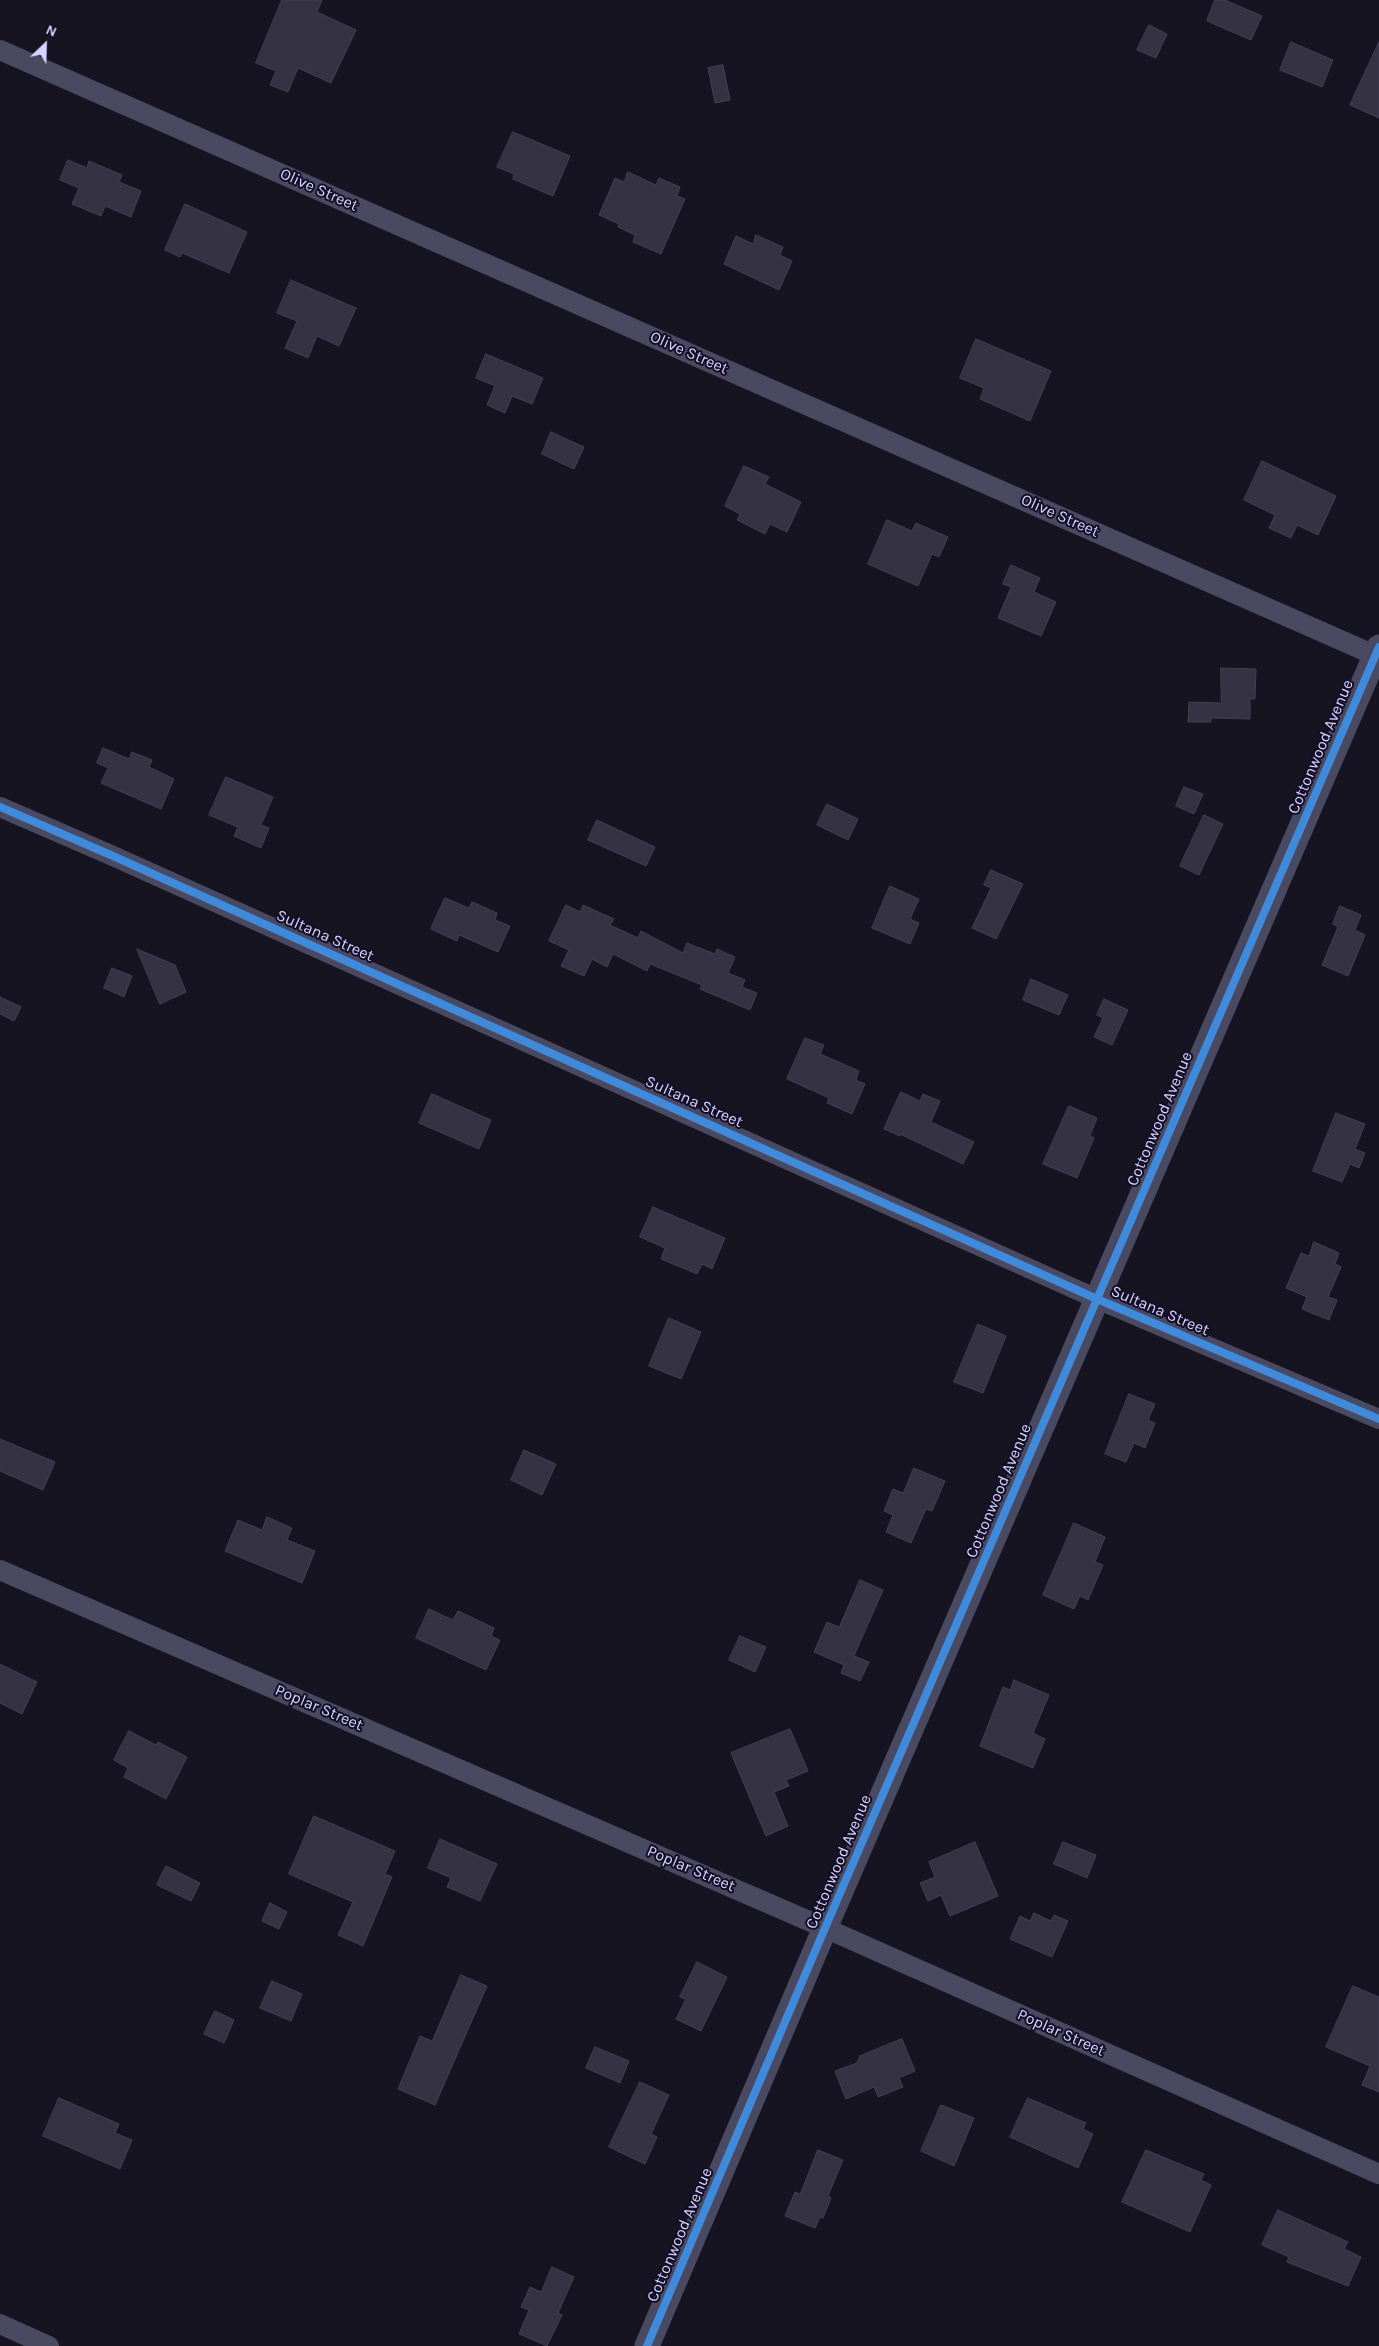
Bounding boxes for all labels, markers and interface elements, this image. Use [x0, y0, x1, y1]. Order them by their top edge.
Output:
north arrow [20, 20, 70, 70]
text: N [43, 21, 59, 41]
street label: Olive Street [277, 164, 361, 216]
street label: Olive Street [647, 327, 731, 379]
street label: Olive Street [1018, 490, 1102, 542]
street label: Cottonwood Avenue [1284, 677, 1358, 817]
street label: Sultana Street [273, 906, 377, 966]
street label: Cottonwood Avenue [1123, 1049, 1197, 1189]
street label: Sultana Street [642, 1072, 746, 1132]
street label: Sultana Street [1108, 1282, 1212, 1340]
street label: Cottonwood Avenue [962, 1421, 1036, 1561]
street label: Poplar Street [272, 1681, 366, 1735]
street label: Cottonwood Avenue [802, 1792, 876, 1932]
street label: Poplar Street [644, 1842, 738, 1896]
street label: Poplar Street [1014, 2005, 1108, 2061]
street label: Cottonwood Avenue [643, 2165, 717, 2305]

